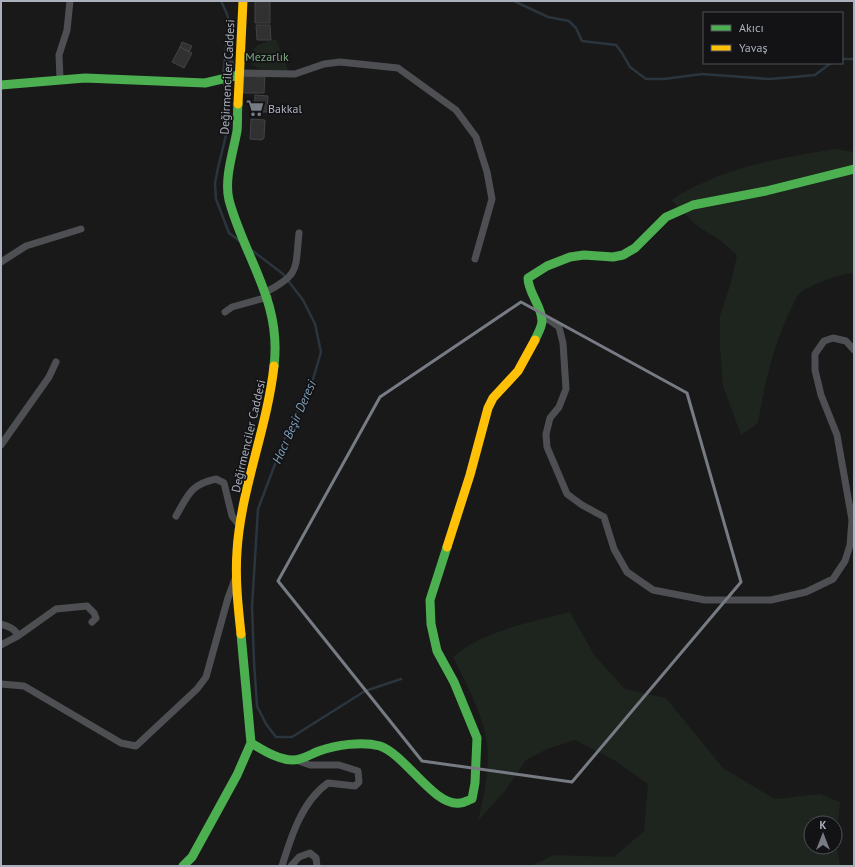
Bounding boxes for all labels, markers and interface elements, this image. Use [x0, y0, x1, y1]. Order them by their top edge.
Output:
legend [703, 12, 843, 64]
street label: Değirmenciler Caddesi [216, 19, 238, 135]
text: Akıcı [739, 20, 764, 35]
text: Yavaş [739, 40, 768, 55]
park label: Mezarlık [245, 49, 289, 64]
supermarket icon: Bakkal [245, 98, 265, 118]
place label: Bakkal [268, 101, 302, 116]
water label: Hacı Beşir Deresi [268, 377, 320, 466]
street label: Değirmenciler Caddesi [228, 378, 268, 494]
north arrow [803, 815, 843, 855]
text: K [820, 818, 827, 832]

